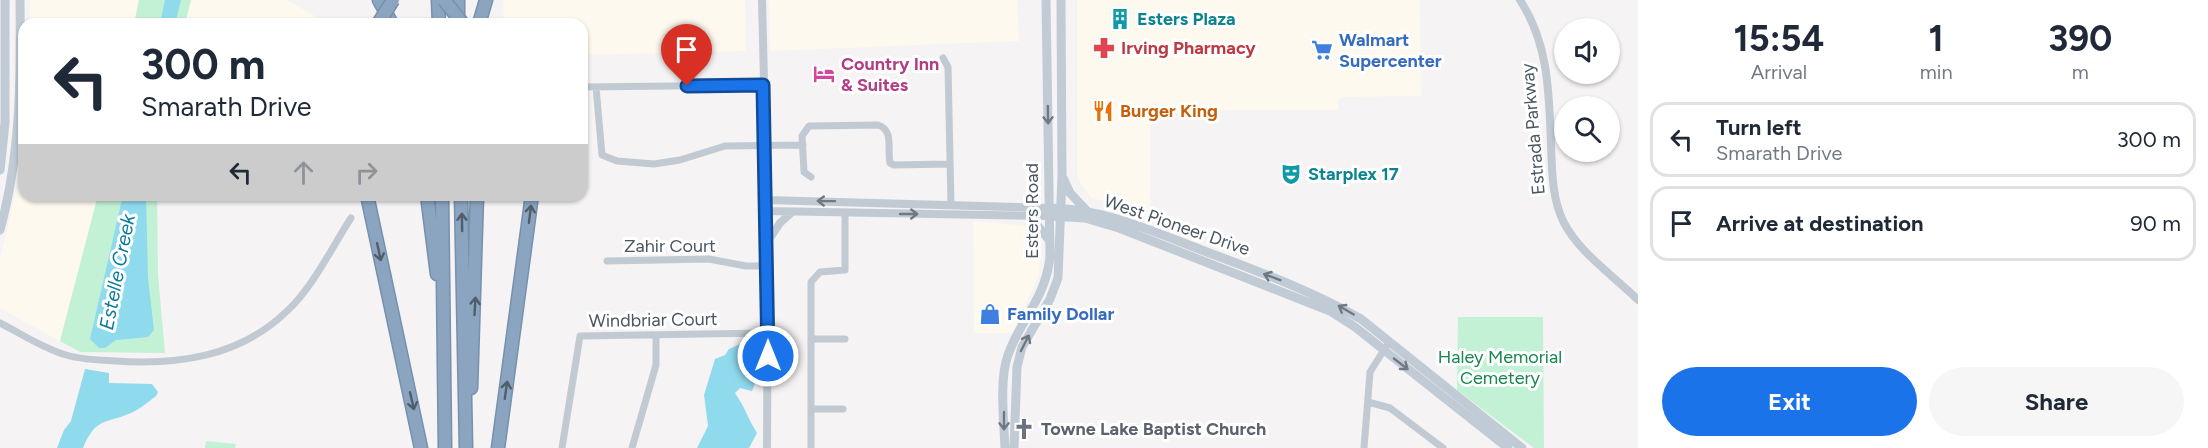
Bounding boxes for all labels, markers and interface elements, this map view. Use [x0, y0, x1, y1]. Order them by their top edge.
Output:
building icon: Esters Plaza [1108, 7, 1132, 31]
place label: Esters Plaza [1137, 8, 1236, 30]
text: 15:54 [1734, 17, 1824, 60]
text: 1 [1929, 17, 1944, 60]
text: 390 [2048, 17, 2112, 60]
map controls [1554, 18, 1620, 162]
button: sound [1554, 18, 1620, 84]
pin [661, 24, 712, 86]
place label: Walmart Supercenter [1339, 29, 1442, 72]
icon: arrive [670, 33, 703, 66]
pharmacy icon: Irving Pharmacy [1092, 36, 1116, 60]
place label: Irving Pharmacy [1121, 37, 1256, 59]
supermarket icon: Walmart Supercenter [1310, 38, 1334, 62]
text: 300 m [141, 39, 265, 90]
icon: left [42, 42, 120, 120]
place label: Country Inn & Suites [841, 53, 939, 96]
text: Arrival [1751, 60, 1807, 84]
text: min [1920, 60, 1953, 84]
text: m [2072, 60, 2089, 84]
hotel icon: Country Inn & Suites [812, 62, 836, 86]
street label: Estrada Parkway [1516, 62, 1550, 196]
text: Smarath Drive [141, 90, 312, 123]
button: search [1554, 96, 1620, 162]
restaurant icon: Burger King [1091, 99, 1115, 123]
place label: Burger King [1120, 100, 1218, 122]
one-way arrow [1042, 104, 1054, 124]
text: Turn left [1716, 114, 1802, 141]
icon: left [1665, 123, 1698, 156]
text: 300 m [2117, 126, 2181, 153]
text: Smarath Drive [1716, 141, 1842, 165]
icon: left [224, 156, 257, 189]
icon: ahead [287, 156, 320, 189]
icon: right [350, 156, 383, 189]
theatre icon: Starplex 17 [1279, 162, 1303, 186]
street label: Esters Road [1021, 163, 1043, 259]
place label: Starplex 17 [1308, 163, 1399, 185]
street label: West Pioneer Drive [1101, 190, 1253, 260]
one-way arrow [816, 195, 836, 207]
one-way arrow [525, 204, 536, 224]
icon: arrive [1665, 207, 1698, 240]
one-way arrow [898, 209, 918, 220]
text: Arrive at destination [1716, 210, 1924, 237]
text: 90 m [2130, 210, 2181, 237]
water label: Estelle Creek [94, 211, 140, 332]
one-way arrow [456, 212, 468, 232]
street label: Zahir Court [624, 235, 716, 257]
one-way arrow [374, 242, 386, 261]
one-way arrow [1263, 270, 1282, 281]
one-way arrow [469, 297, 480, 317]
shop icon: Family Dollar [978, 302, 1002, 326]
place label: Family Dollar [1007, 303, 1114, 325]
one-way arrow [1338, 304, 1355, 316]
street label: Windbriar Court [588, 308, 718, 332]
position arrow [736, 324, 800, 388]
one-way arrow [1020, 334, 1032, 352]
park label: Haley Memorial Cemetery [1438, 346, 1562, 389]
one-way arrow [1392, 357, 1408, 370]
button: Exit [1662, 367, 1917, 436]
button: Share [1929, 367, 2184, 436]
one-way arrow [500, 381, 511, 400]
one-way arrow [406, 391, 418, 410]
one-way arrow [998, 410, 1010, 430]
church icon: Towne Lake Baptist Church [1012, 417, 1036, 441]
place label: Towne Lake Baptist Church [1041, 418, 1266, 440]

